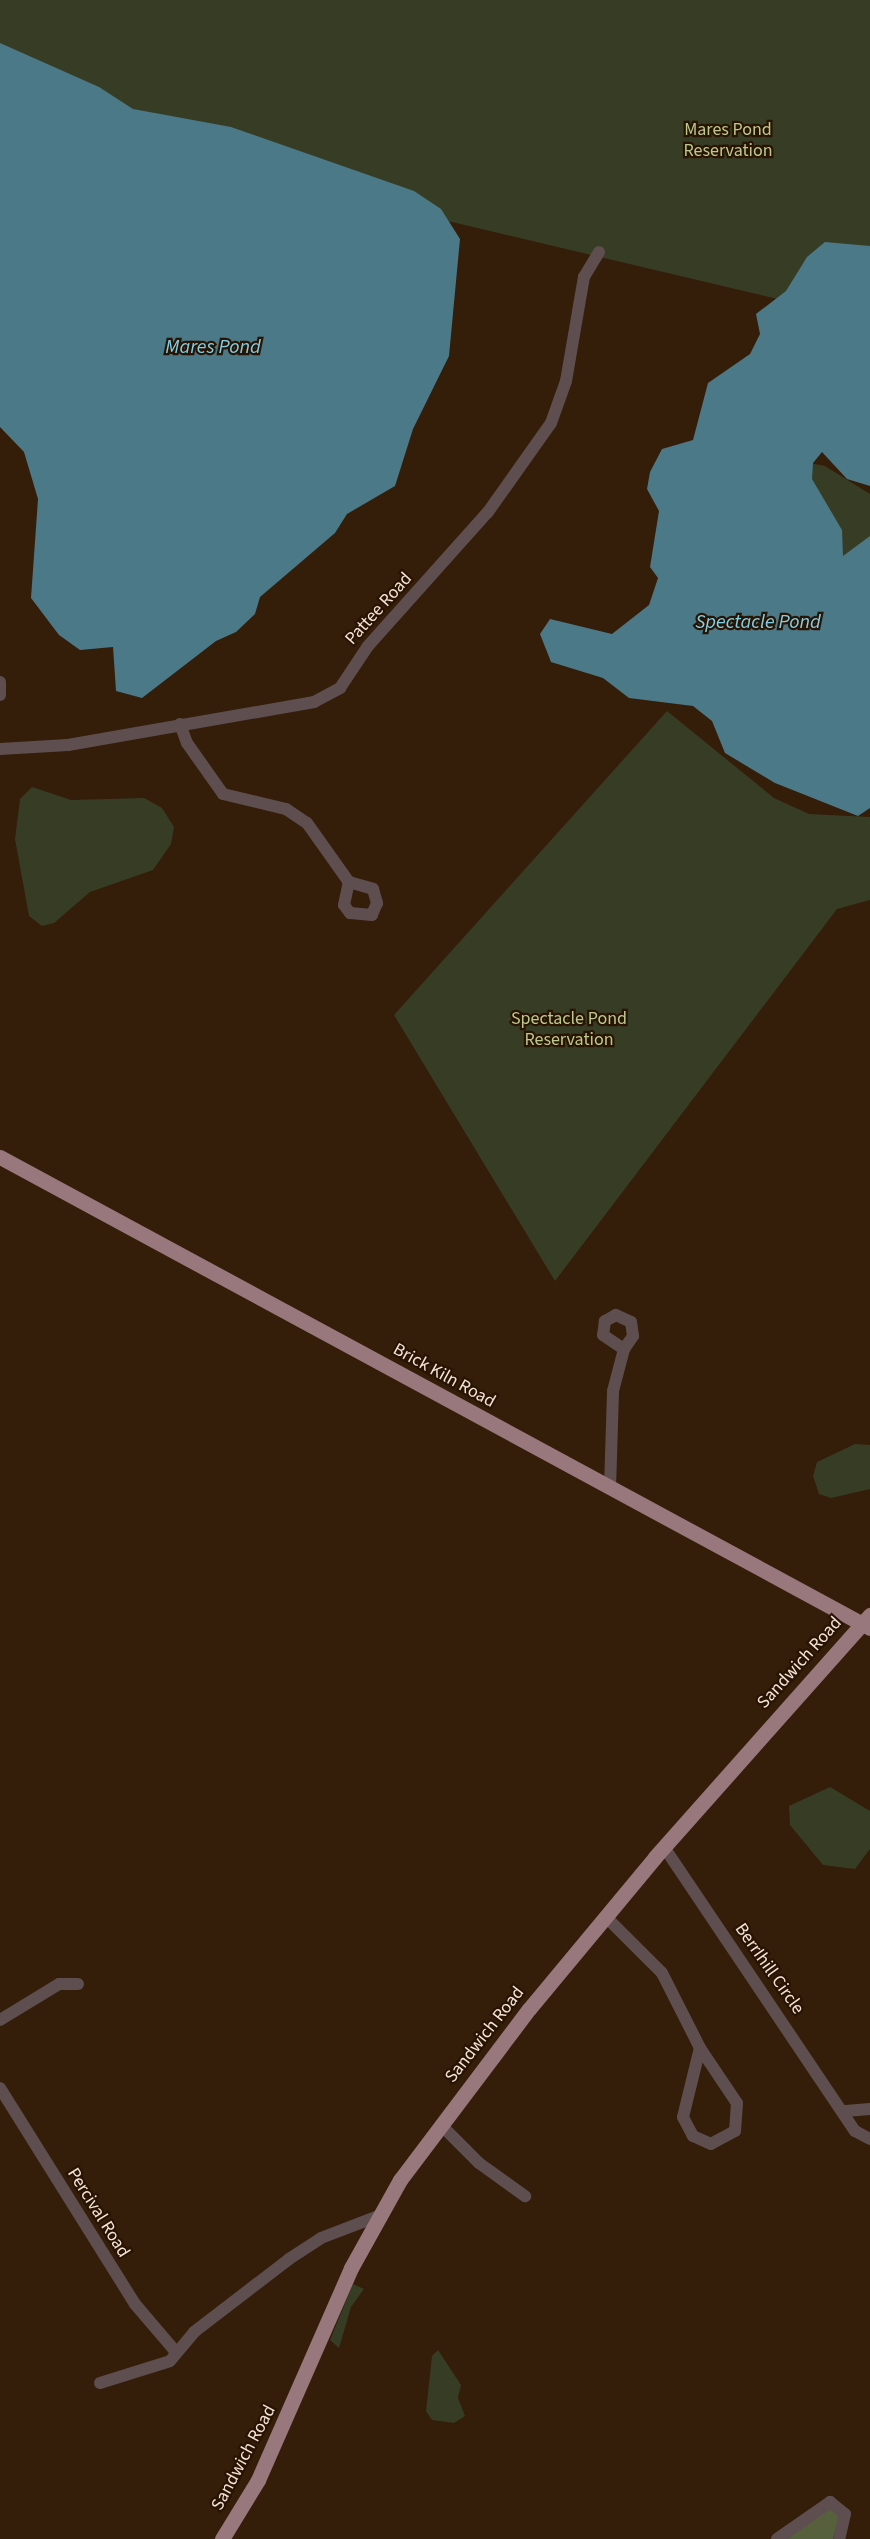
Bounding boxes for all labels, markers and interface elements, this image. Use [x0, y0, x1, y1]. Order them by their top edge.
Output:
park label: Mares Pond Reservation [683, 120, 773, 162]
water label: Mares Pond [165, 335, 261, 359]
street label: Pattee Road [341, 568, 417, 650]
water label: Spectacle Pond [695, 610, 821, 634]
park label: Spectacle Pond Reservation [511, 1009, 627, 1052]
street label: Brick Kiln Road [389, 1339, 499, 1413]
street label: Sandwich Road [753, 1613, 847, 1713]
street label: BerrIhill Circle [730, 1919, 808, 2019]
street label: Sandwich Road [441, 1983, 529, 2087]
street label: Percival Road [62, 2164, 134, 2262]
street label: Sandwich Road [207, 2402, 281, 2514]

